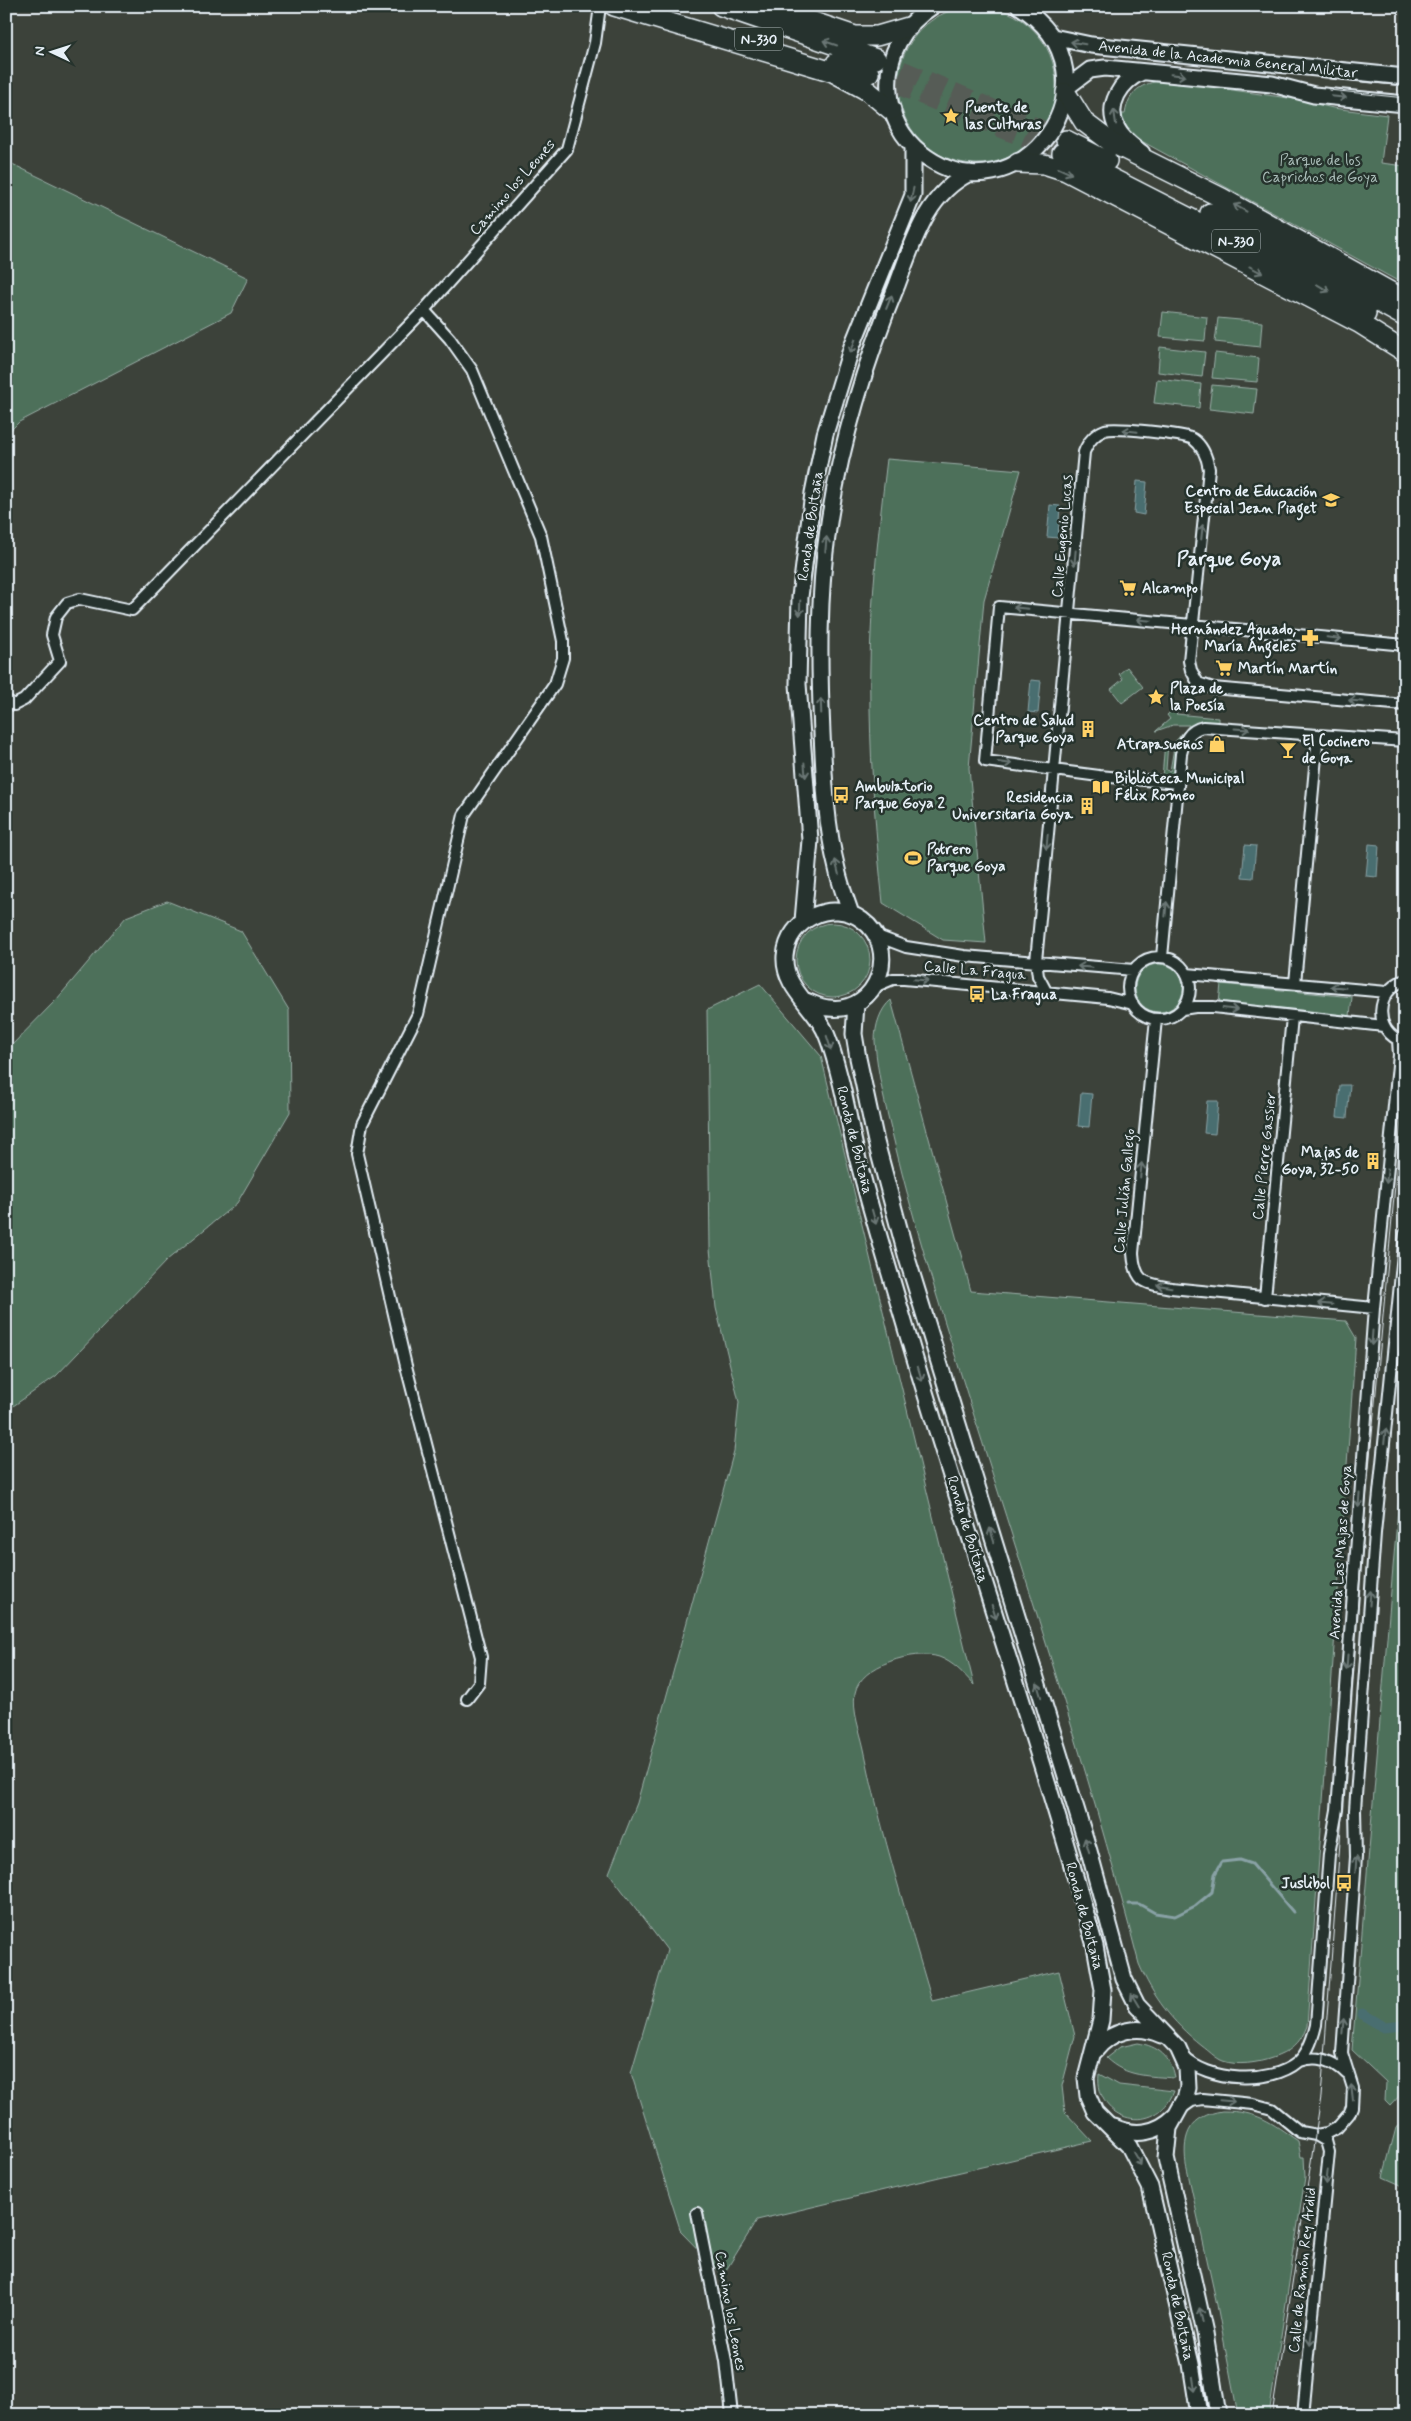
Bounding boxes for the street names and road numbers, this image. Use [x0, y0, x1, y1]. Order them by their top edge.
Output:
road number: N-330 [735, 28, 783, 50]
street label: Avenida de la Academia General Militar [1097, 36, 1359, 84]
street label: Camino los Leones [465, 135, 560, 240]
road number: N-330 [1212, 230, 1260, 252]
street label: Ronda de Boltaña [793, 470, 829, 582]
street label: Calle Eugenio Lucas [1048, 474, 1078, 599]
street label: Calle La Fragua [923, 957, 1028, 986]
street label: Ronda de Boltaña [831, 1084, 877, 1197]
street label: Calle Pierre Gassier [1248, 1091, 1282, 1221]
street label: Calle Julián Gallego [1110, 1128, 1141, 1254]
street label: Avenida Las Majas de Goya [1325, 1464, 1357, 1640]
street label: Ronda de Boltaña [941, 1473, 993, 1585]
street label: Ronda de Boltaña [1060, 1860, 1108, 1973]
street label: Calle de Ramón Rey Ardid [1284, 2186, 1322, 2354]
street label: Camino los Leones [710, 2250, 750, 2373]
street label: Ronda de Boltaña [1156, 2250, 1198, 2363]

